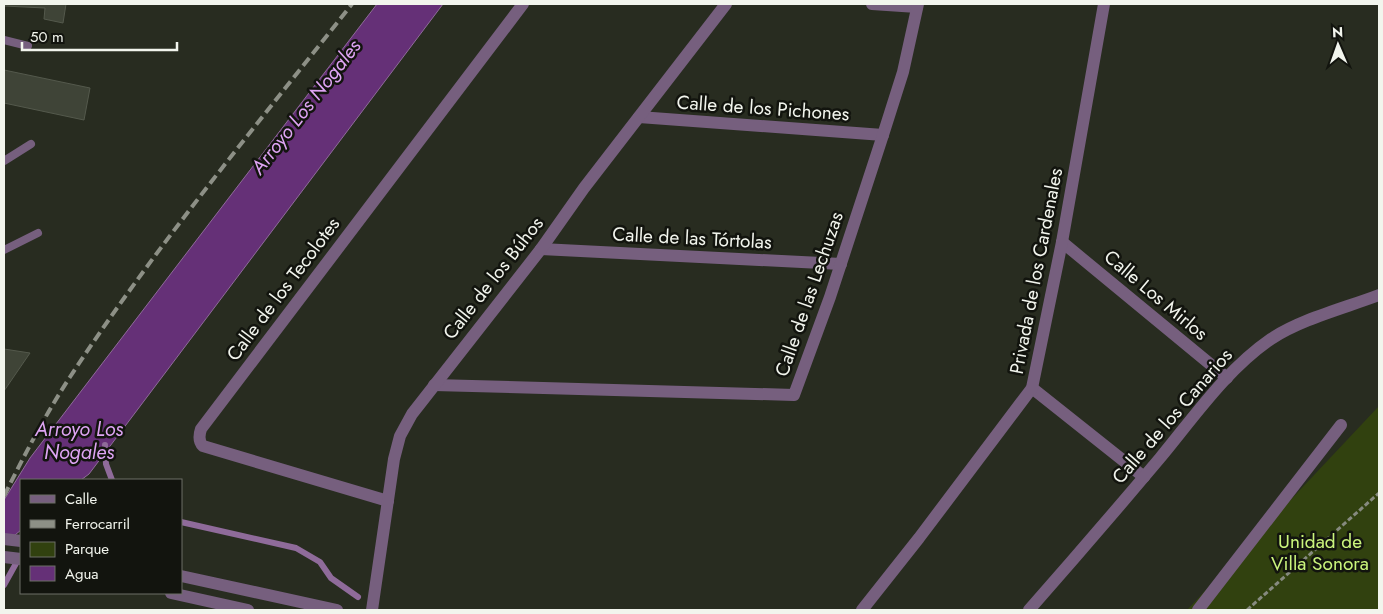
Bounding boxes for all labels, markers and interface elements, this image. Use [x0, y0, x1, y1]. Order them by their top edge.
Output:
scale bar [22, 20, 178, 52]
north arrow [1313, 20, 1363, 70]
text: N [1332, 22, 1343, 42]
text: 50 m [30, 26, 64, 48]
water label: Arroyo Los Nogales [243, 33, 368, 181]
street label: Calle de los Pichones [676, 88, 851, 128]
street label: Privada de los Cardenales [1003, 165, 1069, 376]
street label: Calle de las Lechuzas [768, 208, 850, 380]
street label: Calle de los Tecolotes [220, 211, 346, 366]
street label: Calle de los Búhos [436, 211, 550, 345]
street label: Calle de las Tórtolas [612, 220, 773, 256]
street label: Calle Los Mirlos [1098, 244, 1214, 347]
street label: Calle de los Canarios [1106, 342, 1239, 490]
water label: Arroyo Los Nogales [34, 415, 123, 467]
legend [20, 479, 182, 594]
text: Calle [65, 488, 97, 510]
text: Ferrocarril [65, 513, 130, 535]
park label: Unidad de Villa Sonora [1271, 528, 1369, 577]
text: Parque [65, 538, 109, 560]
text: Agua [65, 563, 99, 585]

